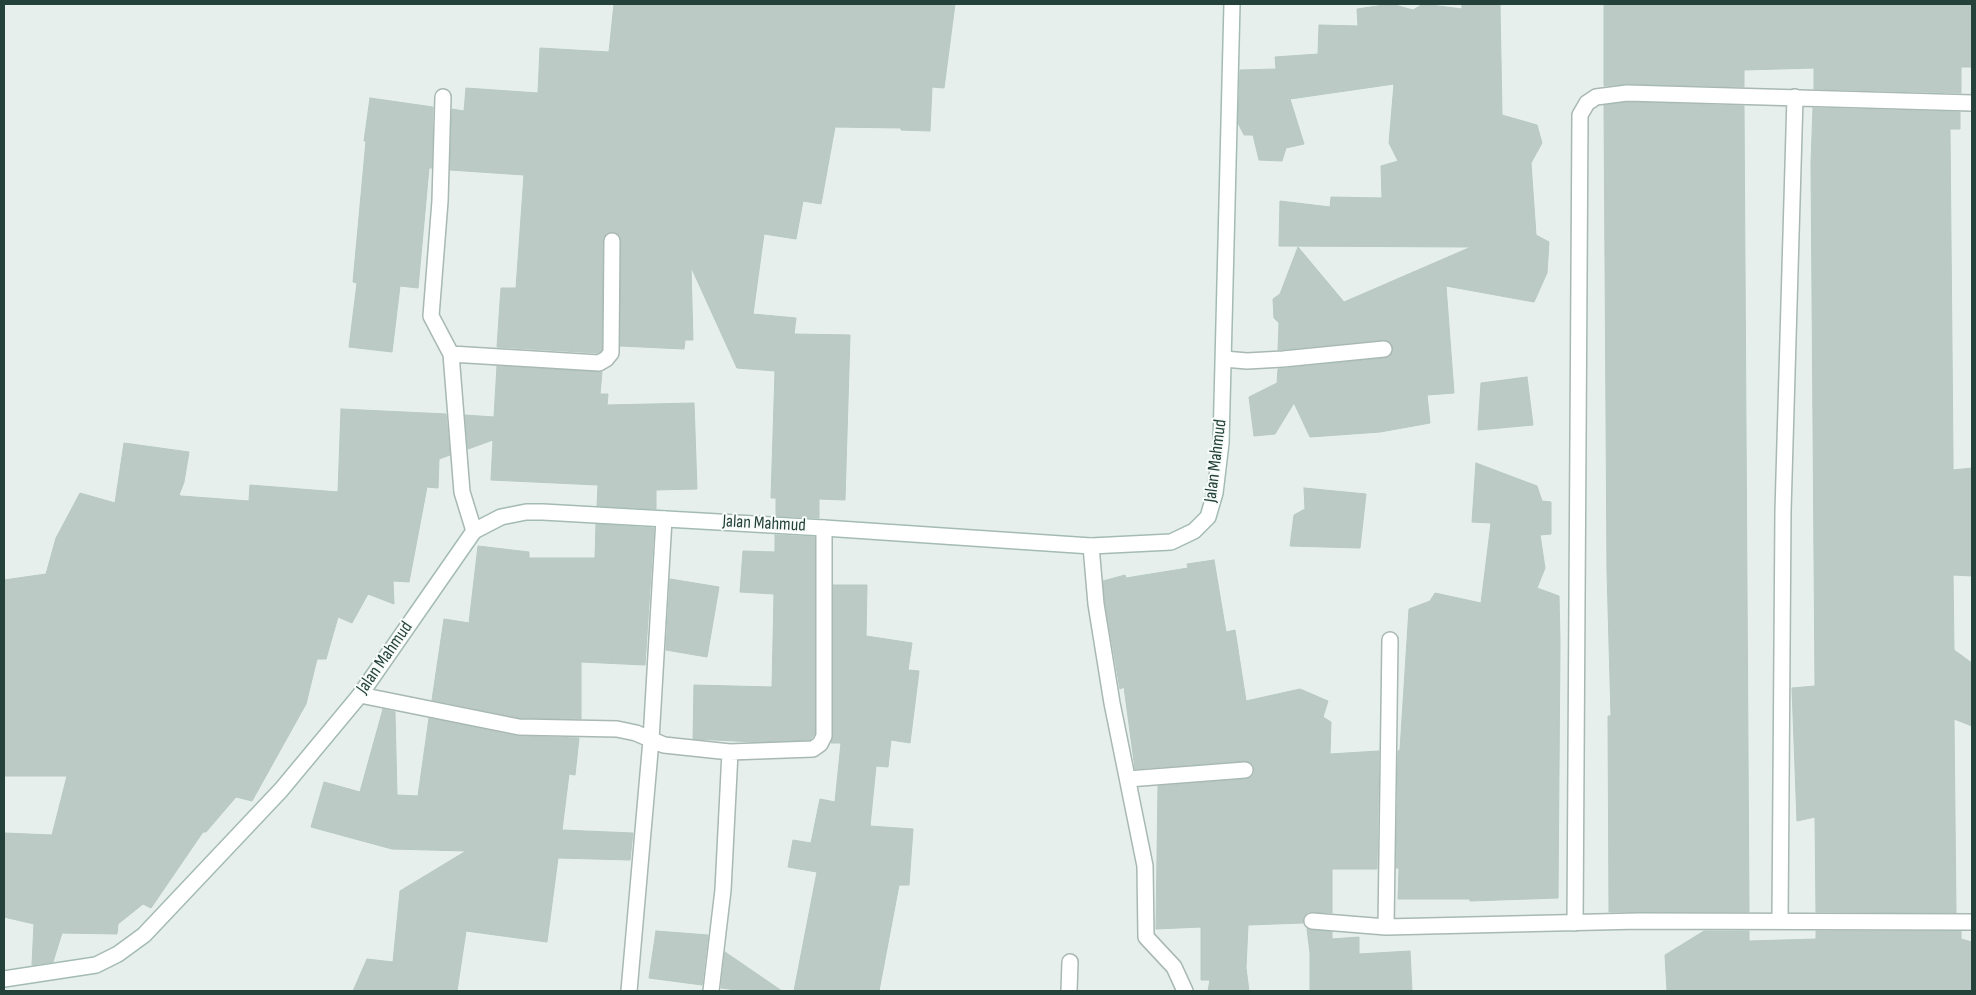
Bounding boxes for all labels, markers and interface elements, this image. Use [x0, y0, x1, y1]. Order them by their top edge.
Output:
street label: Jalan Mahmud [1200, 418, 1232, 504]
street label: Jalan Mahmud [722, 511, 806, 537]
street label: Jalan Mahmud [352, 618, 418, 698]

